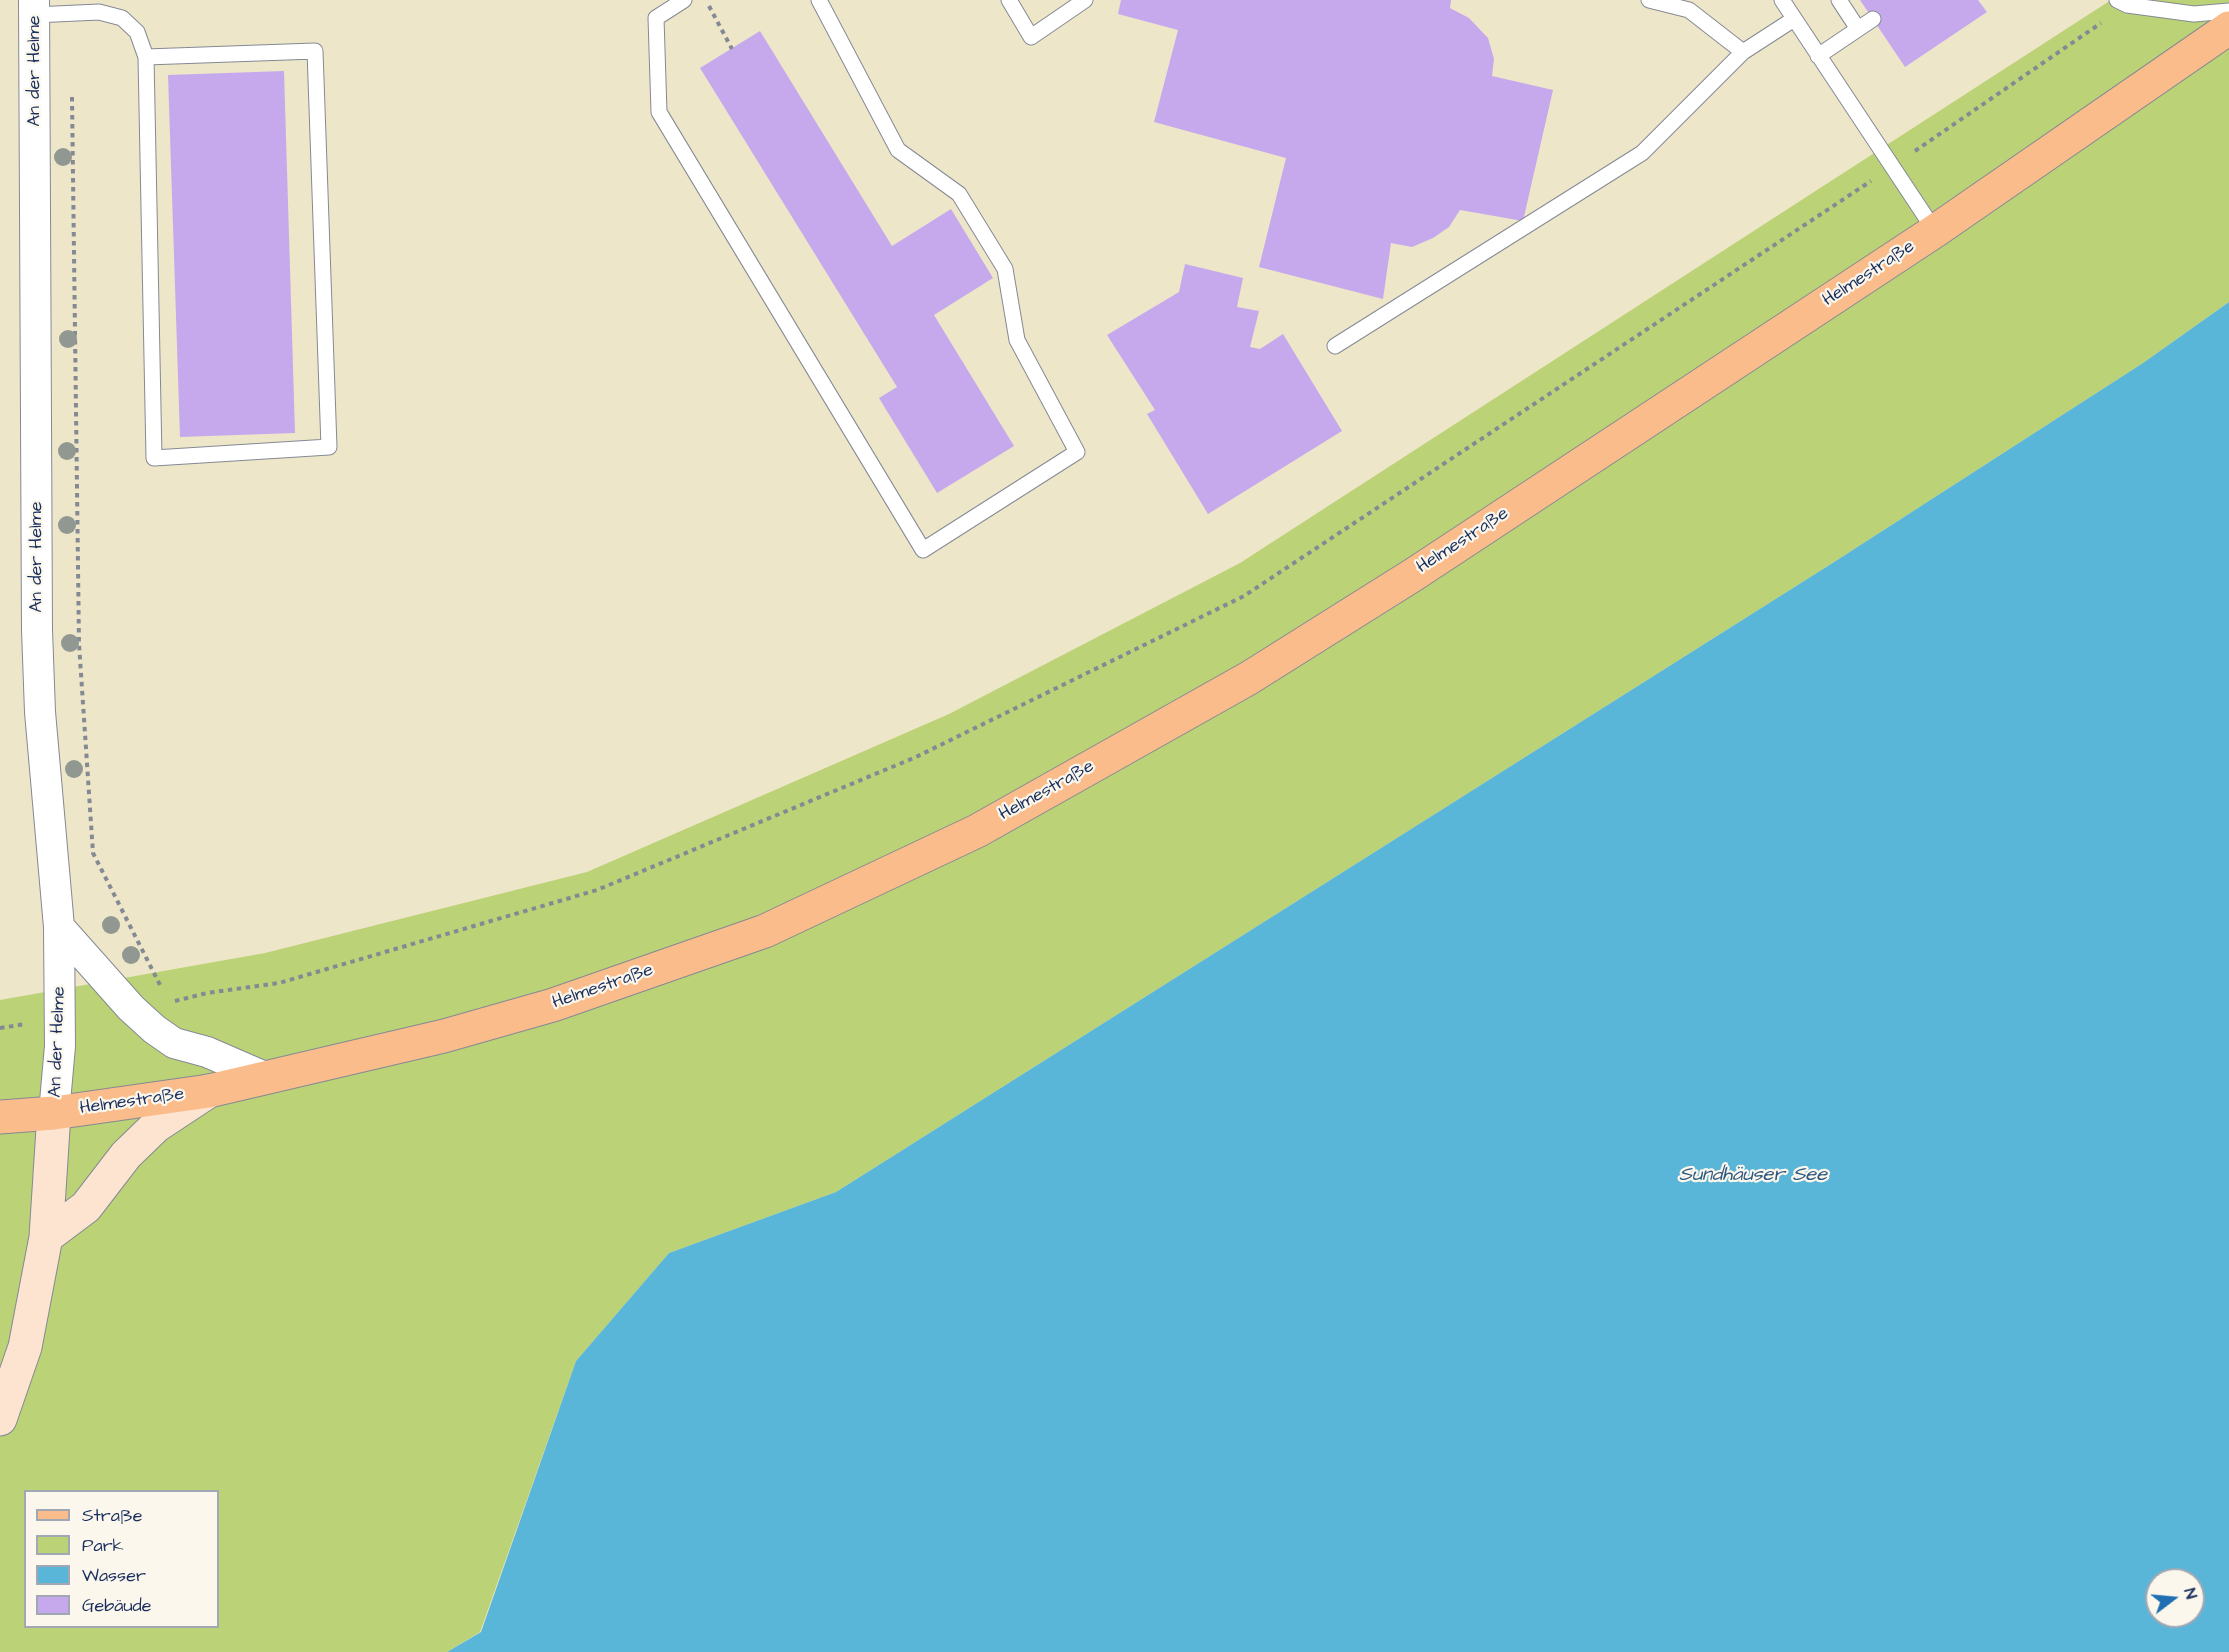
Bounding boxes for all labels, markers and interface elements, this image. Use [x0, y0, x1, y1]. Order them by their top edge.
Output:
street label: An der Helme [24, 15, 46, 127]
street label: Helmestraße [1819, 236, 1919, 312]
street label: An der Helme [26, 501, 48, 613]
street label: Helmestraße [1413, 503, 1513, 579]
street label: Helmestraße [996, 756, 1098, 826]
street label: Helmestraße [550, 960, 656, 1014]
street label: An der Helme [45, 986, 71, 1098]
street label: Helmestraße [78, 1084, 186, 1120]
water label: Sundhäuser See [1679, 1164, 1827, 1188]
legend [24, 1490, 219, 1628]
text: Straße [82, 1503, 142, 1528]
text: Park [82, 1533, 124, 1558]
text: Wasser [82, 1563, 146, 1588]
north arrow [2145, 1568, 2205, 1628]
text: N [2178, 1586, 2202, 1601]
text: Gebäude [82, 1593, 152, 1618]

